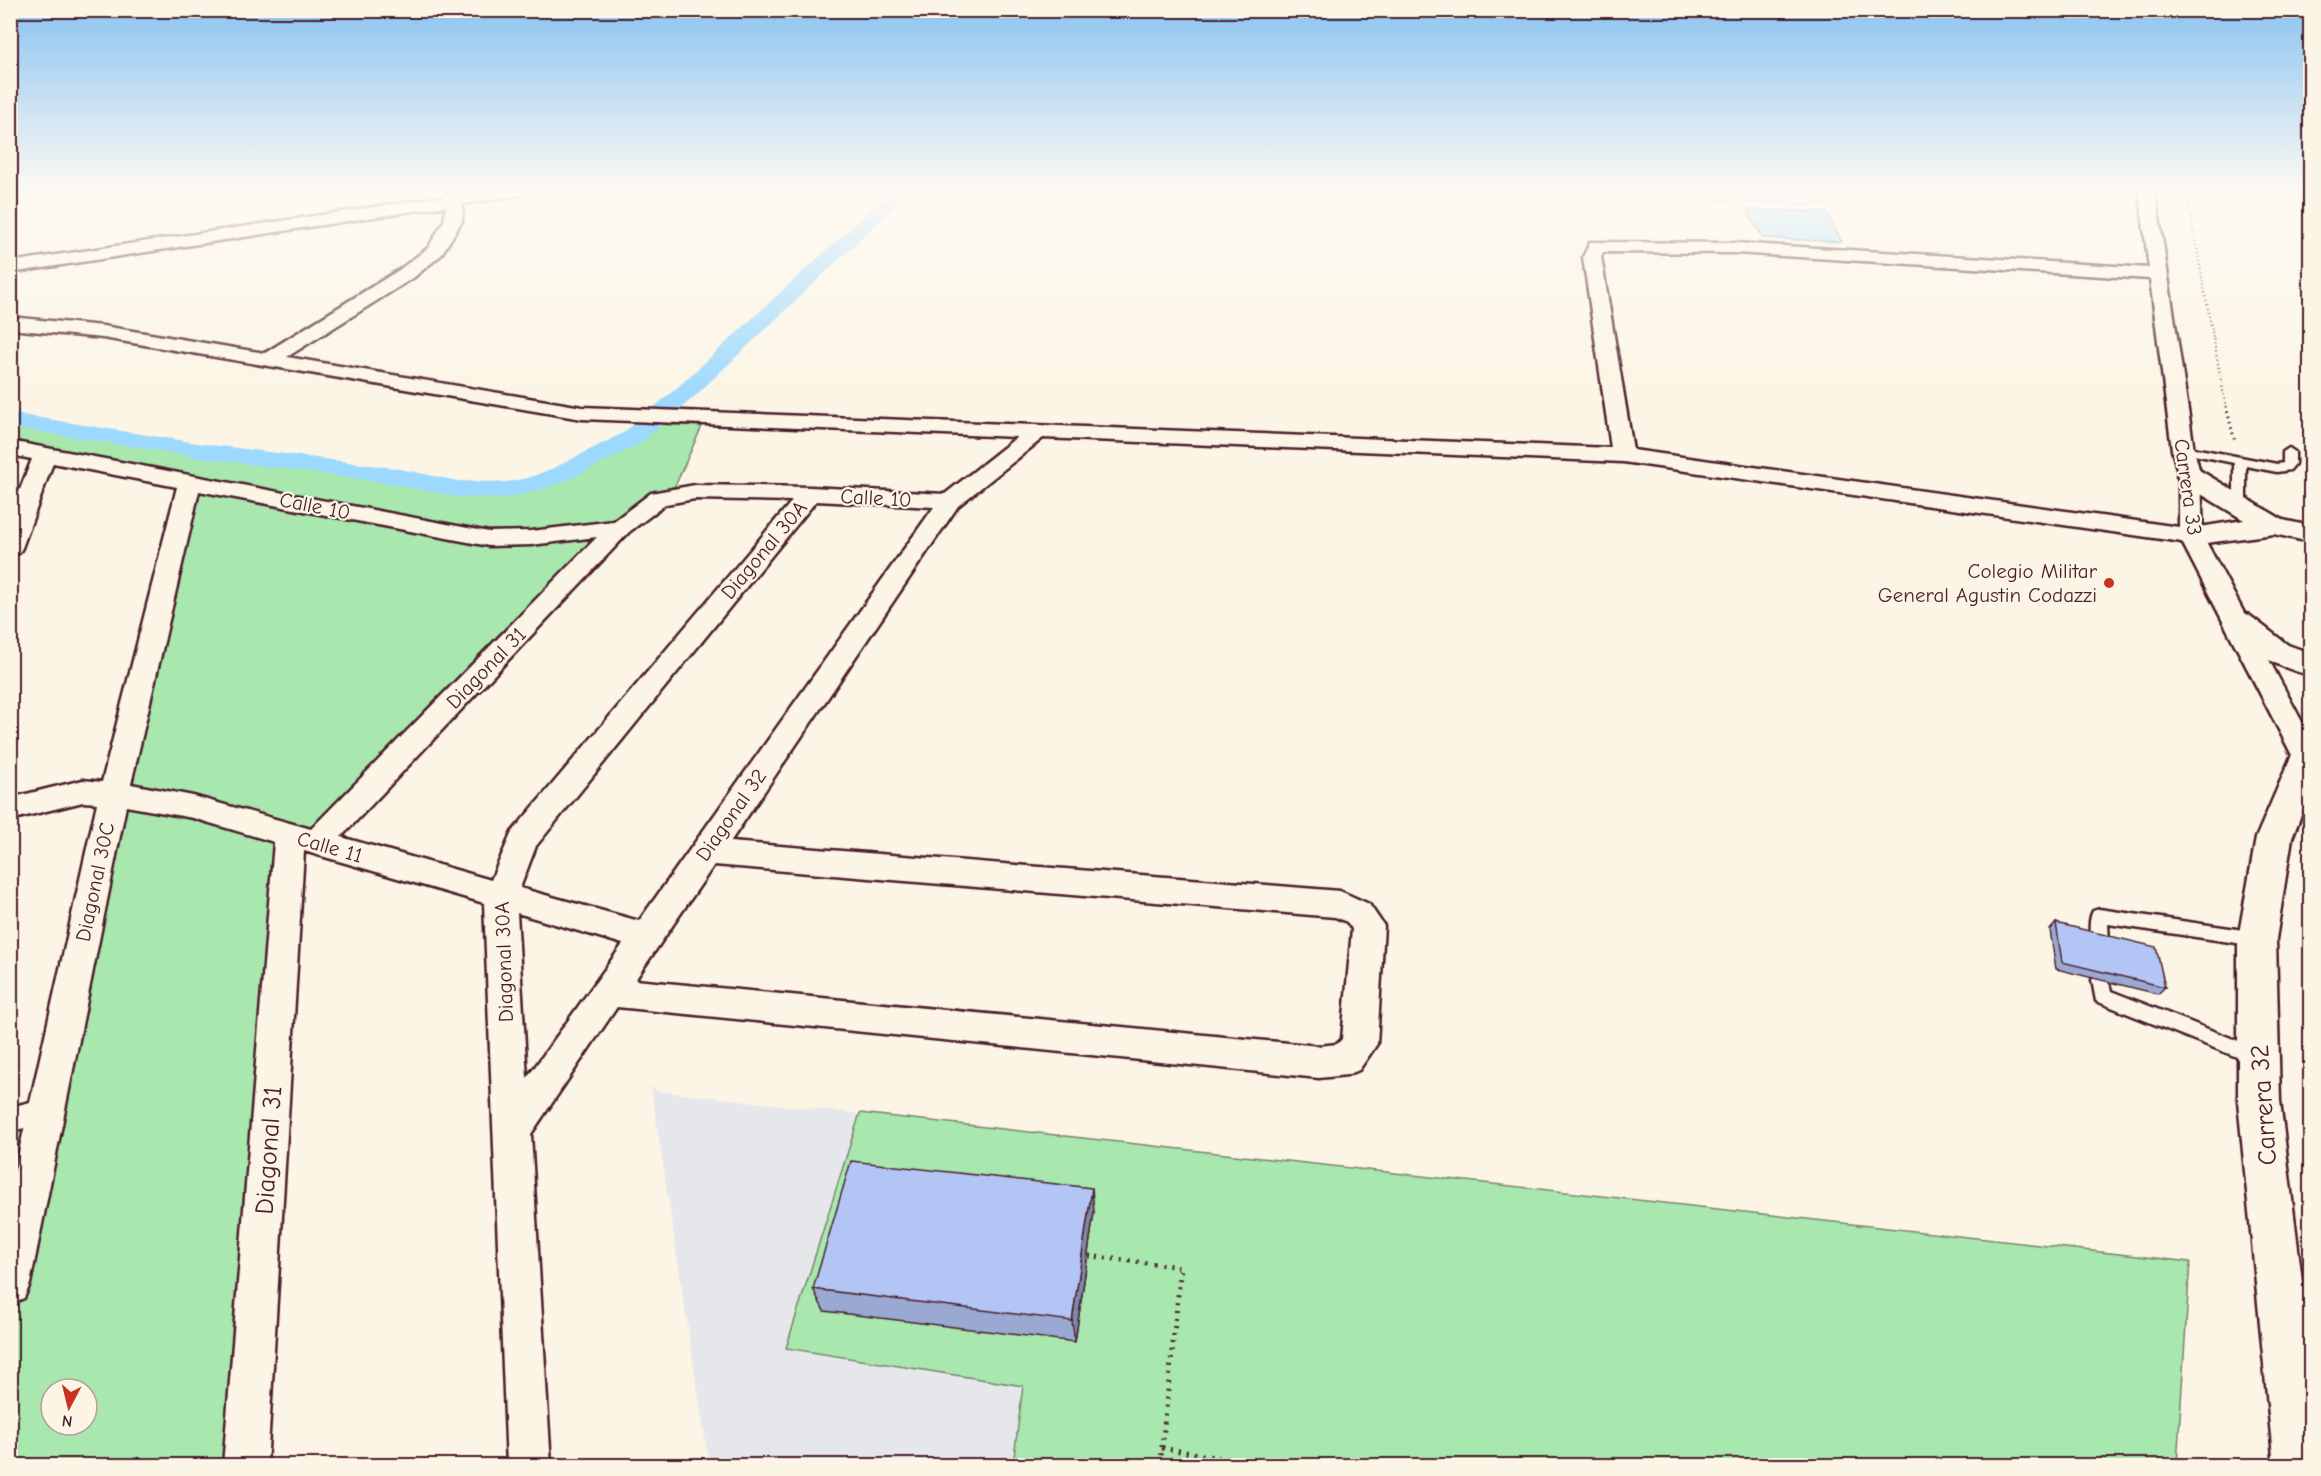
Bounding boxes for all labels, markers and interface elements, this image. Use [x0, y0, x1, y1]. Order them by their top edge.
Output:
street label: Carrera 33 [2169, 437, 2207, 537]
street label: Calle 10 [840, 484, 912, 512]
street label: Calle 10 [278, 487, 352, 525]
street label: Diagonal 30A [716, 496, 812, 604]
place label: Colegio Militar General Agustin Codazzi [1878, 559, 2098, 607]
marker: Colegio Militar General Agustin Codazzi [2102, 576, 2116, 590]
street label: Diagonal 31 [441, 622, 531, 714]
street label: Diagonal 32 [691, 764, 771, 866]
street label: Diagonal 30C [71, 820, 119, 944]
street label: Calle 11 [294, 826, 366, 868]
street label: Diagonal 30A [490, 901, 518, 1023]
street label: Carrera 32 [2245, 1043, 2283, 1166]
street label: Diagonal 31 [250, 1085, 288, 1215]
north arrow [39, 1377, 99, 1437]
text: N [61, 1411, 74, 1430]

